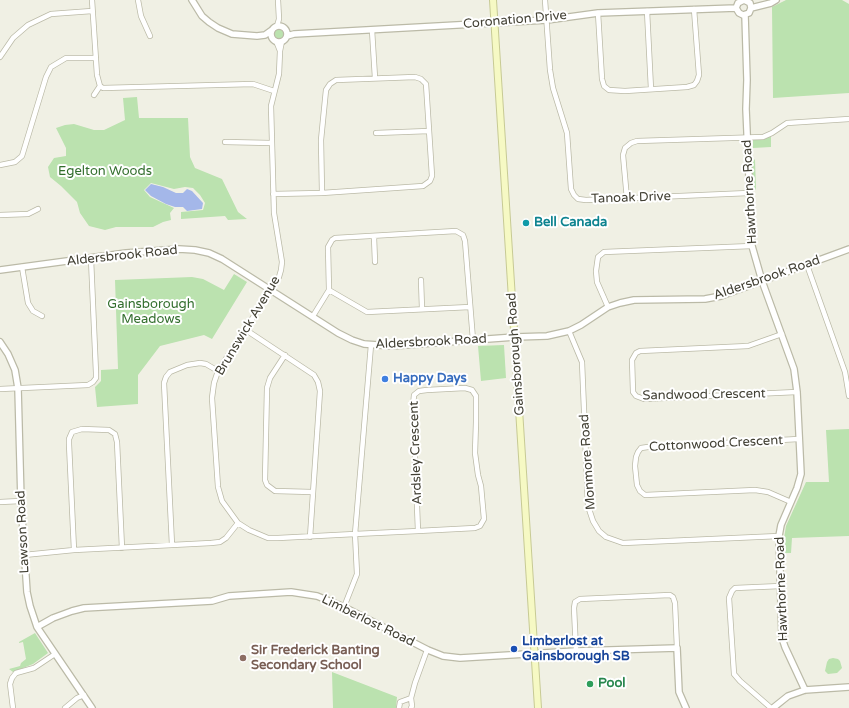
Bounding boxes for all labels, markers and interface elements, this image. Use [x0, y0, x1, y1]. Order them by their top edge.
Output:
street label: Coronation Drive [463, 8, 567, 32]
street label: Hawthorne Road [739, 139, 761, 245]
park label: Egelton Woods [58, 164, 152, 180]
street label: Tanoak Drive [591, 189, 671, 207]
place label: Bell Canada [534, 215, 607, 231]
marker: Bell Canada [521, 218, 531, 228]
street label: Aldersbrook Road [66, 242, 178, 270]
street label: Aldersbrook Road [712, 252, 822, 304]
street label: Brunswick Avenue [212, 273, 284, 379]
street label: Gainsborough Road [504, 292, 528, 416]
park label: Gainsborough Meadows [107, 297, 195, 328]
street label: Aldersbrook Road [375, 331, 487, 353]
place label: Happy Days [393, 371, 467, 387]
marker: Happy Days [380, 374, 390, 384]
street label: Sandwood Crescent [642, 386, 766, 404]
street label: Ardsley Crescent [406, 401, 426, 505]
street label: Monmore Road [577, 413, 599, 511]
street label: Cottonwood Crescent [649, 433, 783, 455]
street label: Lawson Road [13, 490, 33, 574]
street label: Hawthorne Road [772, 536, 792, 642]
street label: Limberlost Road [319, 592, 417, 650]
place label: Limberlost at Gainsborough SB [522, 634, 630, 665]
place label: Sir Frederick Banting Secondary School [251, 643, 380, 674]
marker: Limberlost at Gainsborough SB [509, 644, 519, 654]
marker: Sir Frederick Banting Secondary School [238, 653, 248, 663]
place label: Pool [598, 676, 626, 692]
marker: Pool [585, 679, 595, 689]

